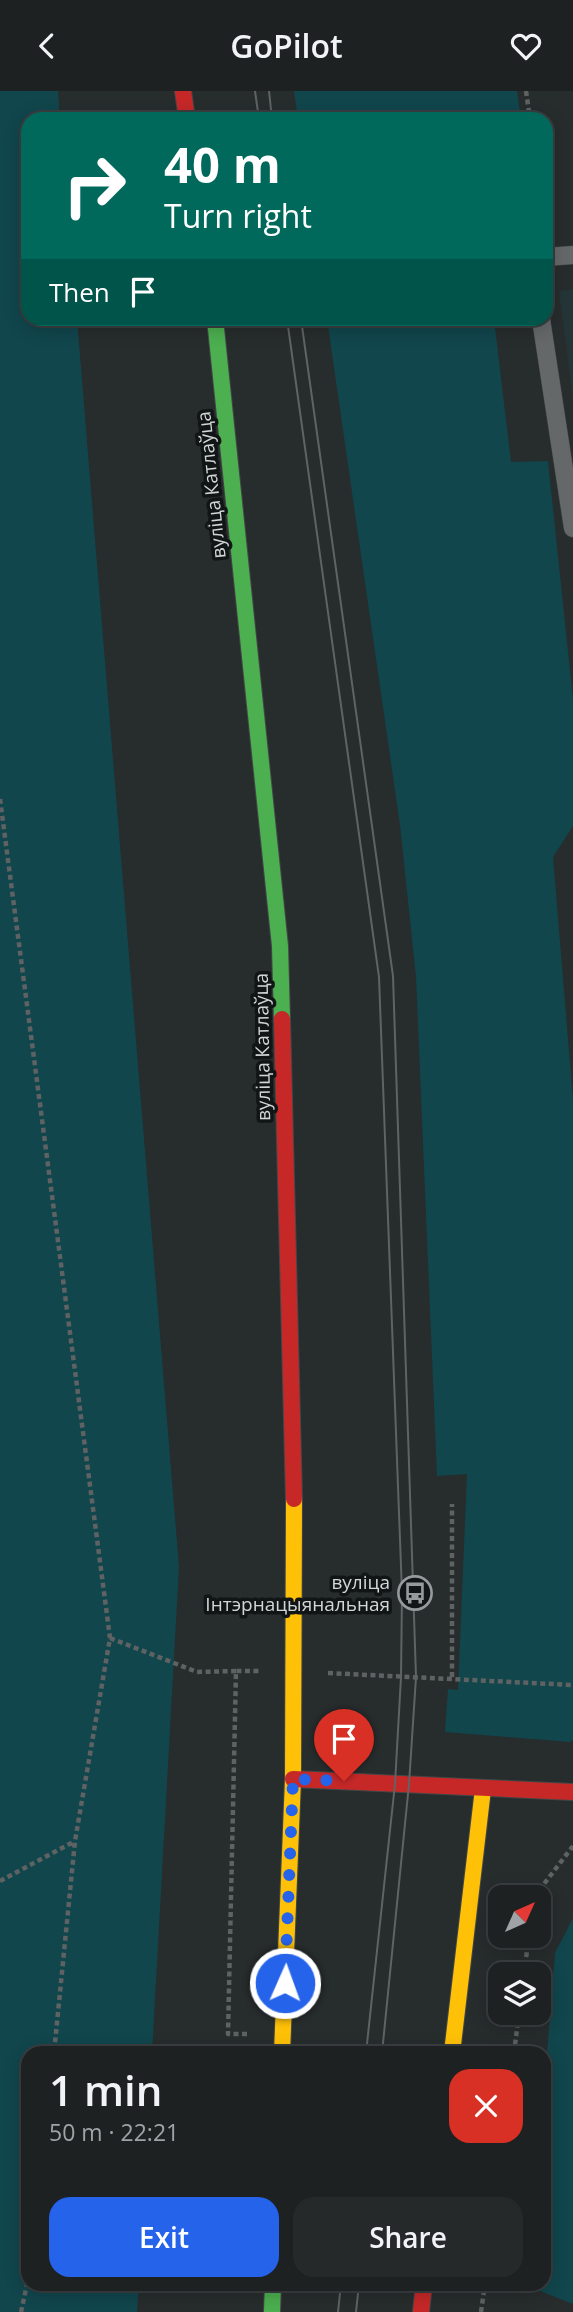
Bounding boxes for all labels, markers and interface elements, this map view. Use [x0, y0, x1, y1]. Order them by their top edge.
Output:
text: GoPilot [230, 24, 343, 67]
icon: back [28, 27, 66, 65]
icon: heart [507, 27, 545, 65]
text: 40 m [164, 131, 281, 197]
icon: right [49, 140, 140, 231]
text: Turn right [164, 194, 312, 237]
icon: arrive [124, 273, 162, 311]
text: Then [49, 274, 110, 310]
street label: вуліца Катлаўца [190, 410, 232, 560]
street label: вуліца Катлаўца [248, 973, 276, 1121]
place label: вуліца Інтэрнацыянальная [205, 1569, 390, 1617]
bus stop icon: вуліца Інтэрнацыянальная [396, 1574, 434, 1612]
pin [314, 1709, 374, 1781]
icon: arrive [325, 1720, 363, 1758]
north arrow [488, 1885, 551, 1948]
map controls [488, 1885, 551, 2025]
position arrow [248, 1946, 322, 2020]
button: layers [488, 1962, 551, 2025]
text: 1 min [49, 2061, 162, 2118]
button: close [449, 2069, 523, 2143]
text: 50 m · 22:21 [49, 2116, 179, 2148]
button: Exit [49, 2197, 279, 2277]
button: Share [293, 2197, 523, 2277]

